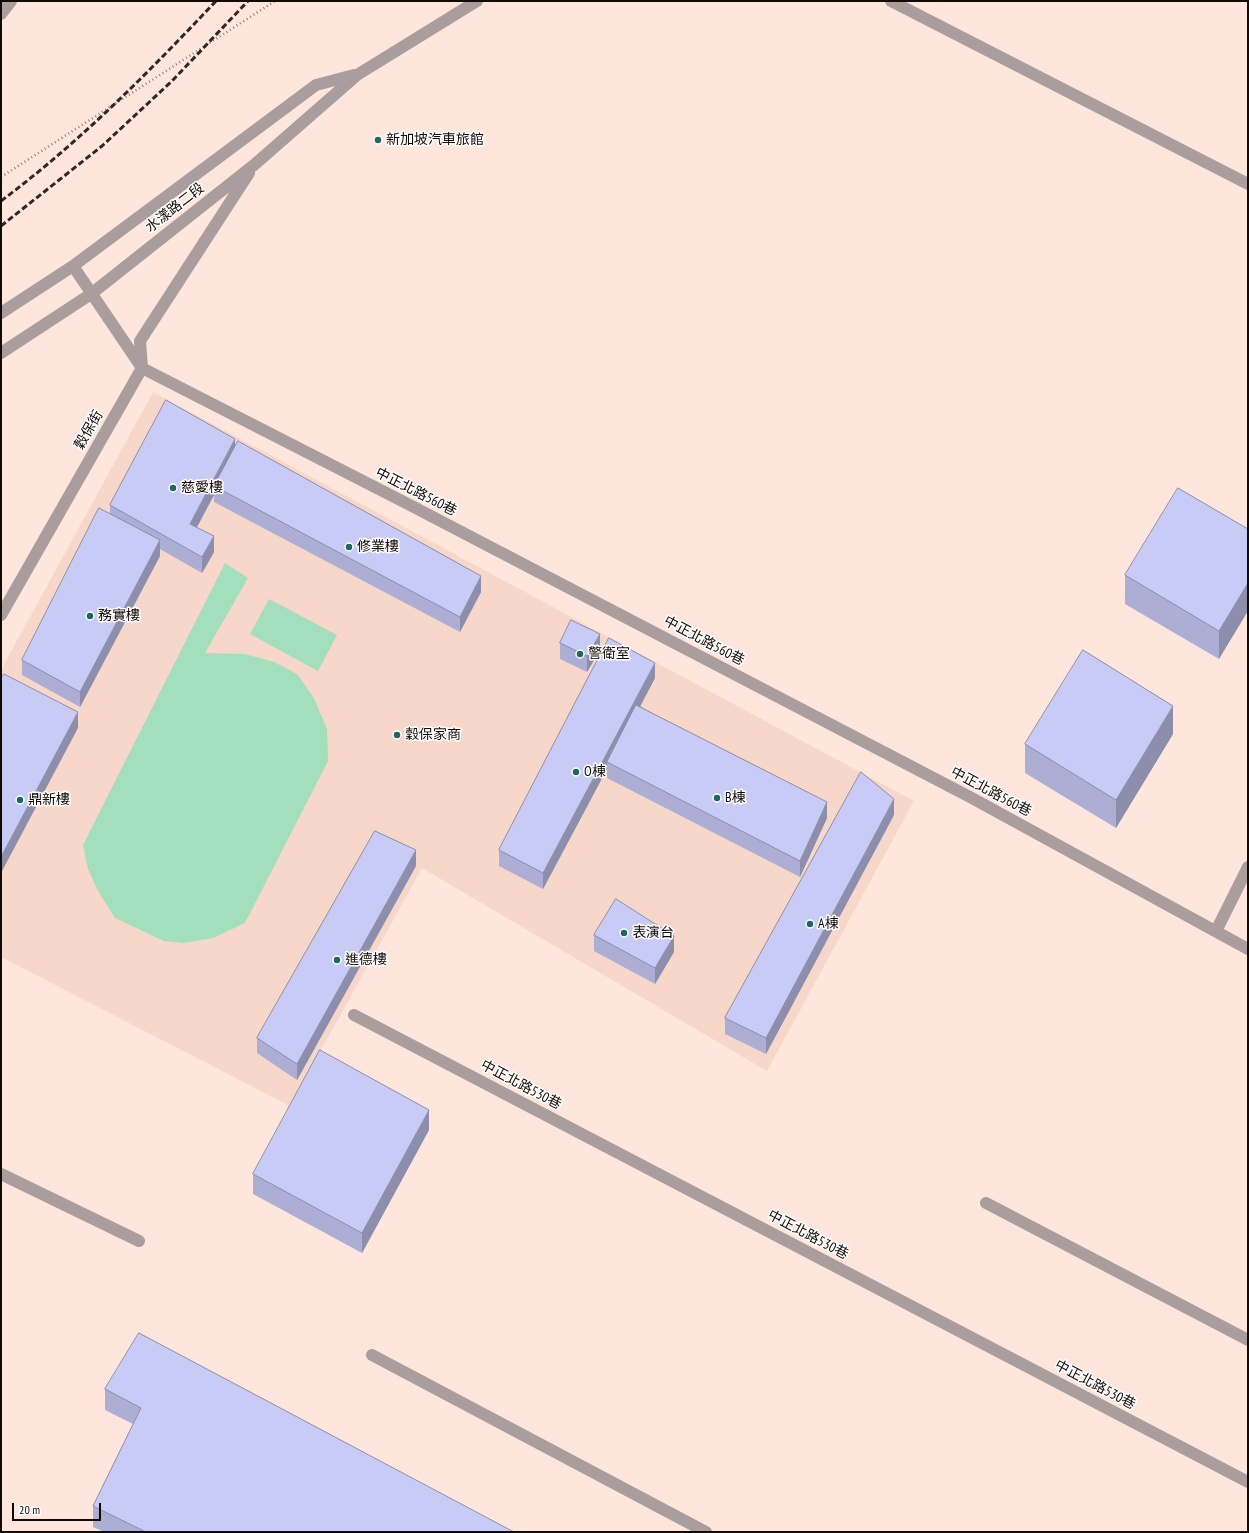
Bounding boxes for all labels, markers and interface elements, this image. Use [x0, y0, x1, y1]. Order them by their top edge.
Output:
place label: 新加坡汽車旅館 [386, 132, 484, 148]
marker: 新加坡汽車旅館 [373, 135, 383, 145]
street label: 水漾路二段 [142, 180, 208, 236]
street label: 穀保街 [71, 408, 107, 452]
street label: 中正北路560巷 [373, 464, 459, 520]
place label: 慈愛樓 [181, 480, 223, 496]
marker: 慈愛樓 [168, 483, 178, 493]
place label: 修業樓 [357, 539, 399, 555]
marker: 修業樓 [344, 542, 354, 552]
place label: 務實樓 [98, 608, 140, 624]
marker: 務實樓 [85, 611, 95, 621]
street label: 中正北路560巷 [661, 613, 747, 669]
place label: 警衛室 [588, 646, 630, 662]
marker: 警衛室 [575, 649, 585, 659]
place label: 穀保家商 [405, 727, 461, 743]
marker: 穀保家商 [392, 730, 402, 740]
place label: O棟 [584, 764, 606, 780]
street label: 中正北路560巷 [948, 764, 1034, 820]
marker: O棟 [571, 767, 581, 777]
place label: B棟 [725, 790, 746, 806]
place label: 鼎新樓 [28, 792, 70, 808]
marker: B棟 [712, 793, 722, 803]
marker: 鼎新樓 [15, 795, 25, 805]
place label: A棟 [818, 916, 839, 932]
marker: A棟 [805, 919, 815, 929]
place label: 表演台 [632, 925, 674, 941]
marker: 表演台 [619, 928, 629, 938]
place label: 進德樓 [345, 952, 387, 968]
marker: 進德樓 [332, 955, 342, 965]
street label: 中正北路530巷 [478, 1057, 564, 1113]
street label: 中正北路530巷 [765, 1207, 851, 1263]
street label: 中正北路530巷 [1052, 1357, 1138, 1413]
scale bar [14, 1495, 103, 1521]
text: 20 m [19, 1502, 40, 1517]

